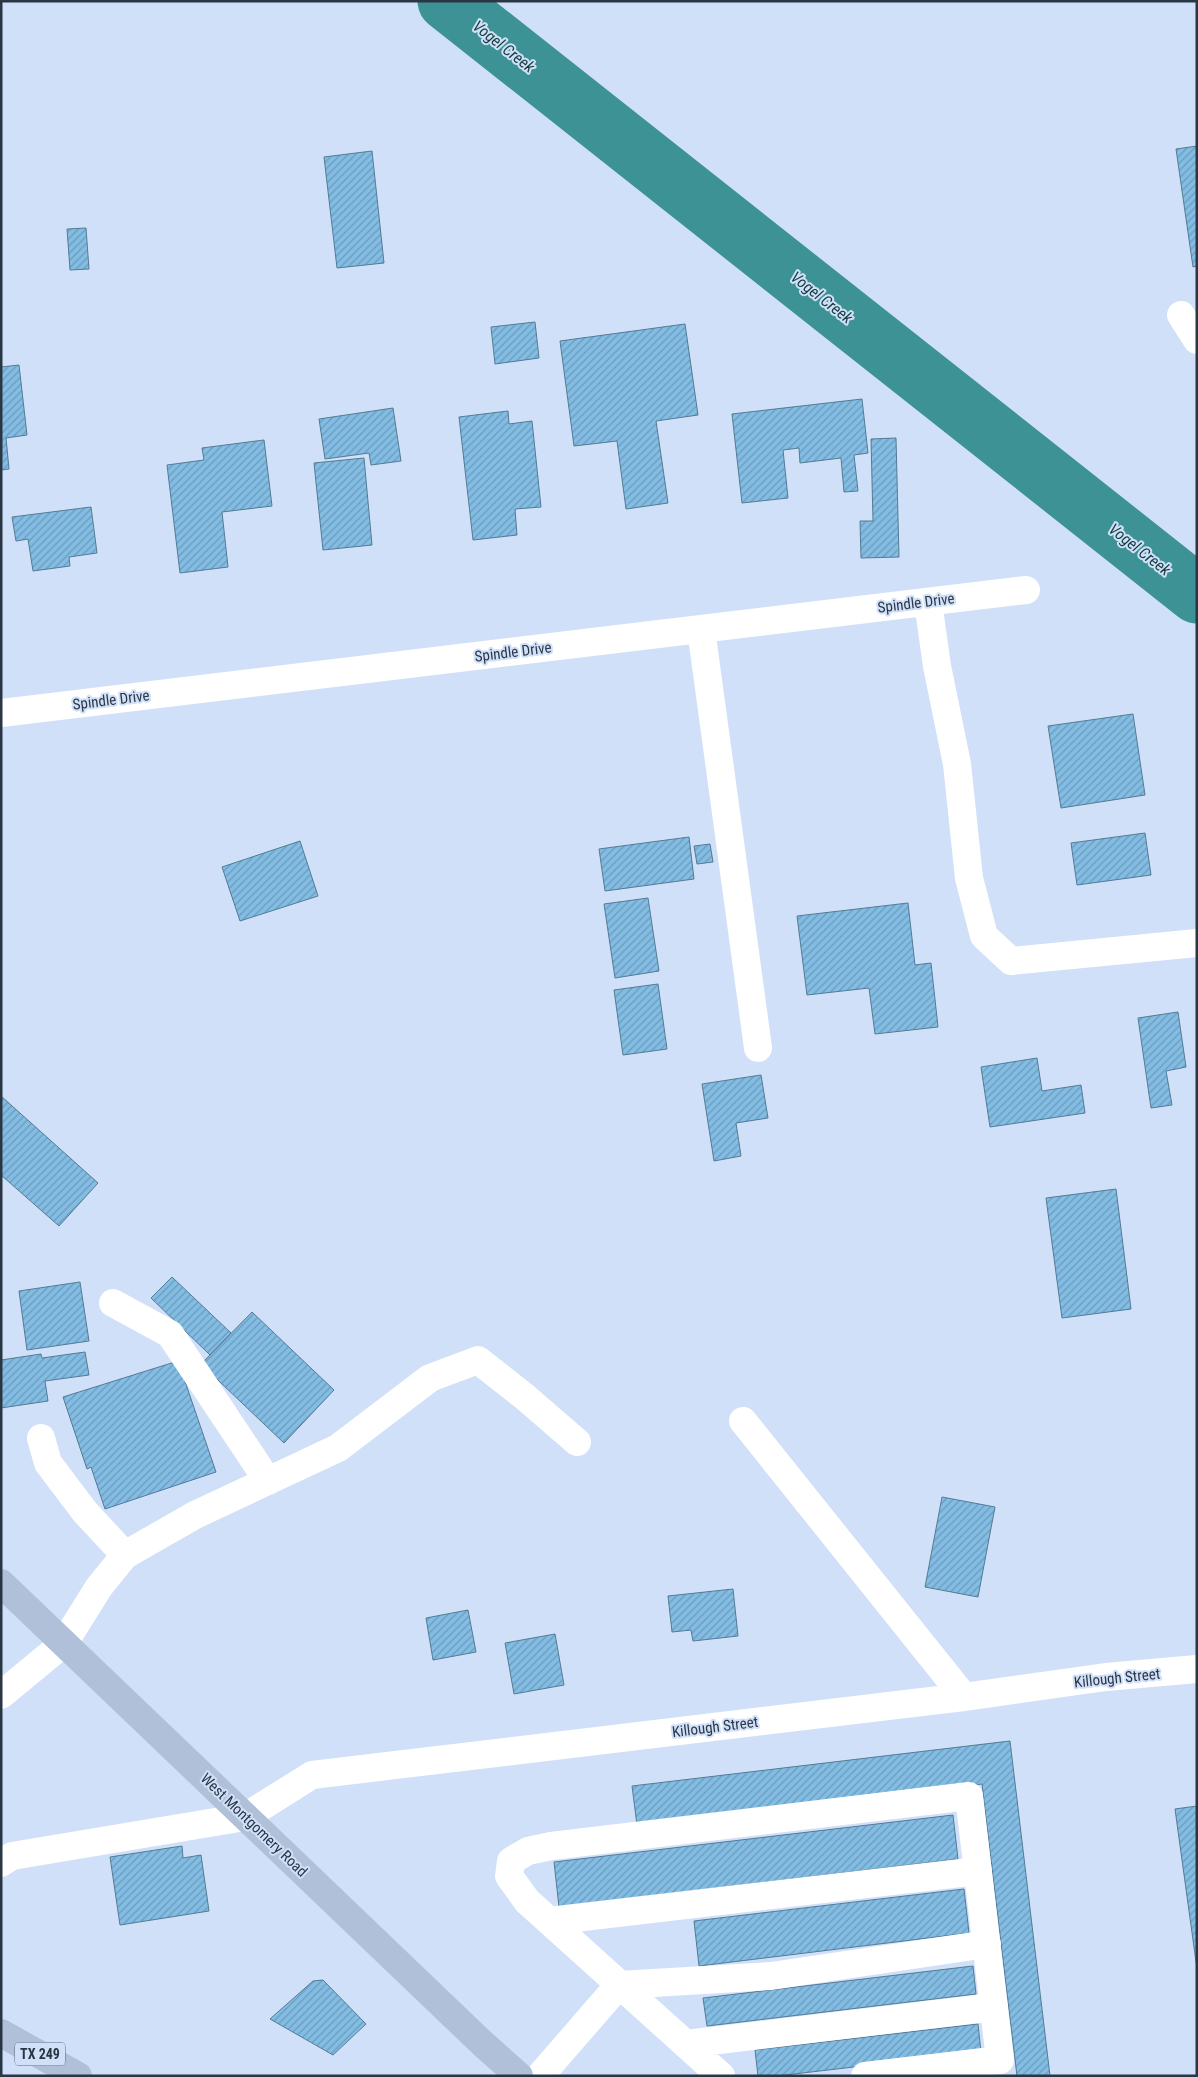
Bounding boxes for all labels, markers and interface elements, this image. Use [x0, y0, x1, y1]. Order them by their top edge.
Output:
water label: Vogel Creek [469, 16, 539, 77]
water label: Vogel Creek [787, 267, 857, 328]
water label: Vogel Creek [1105, 519, 1175, 580]
street label: Spindle Drive [877, 589, 955, 617]
street label: Spindle Drive [474, 638, 552, 666]
street label: Spindle Drive [72, 686, 150, 714]
street label: Killough Street [1073, 1665, 1161, 1691]
street label: Killough Street [671, 1713, 759, 1741]
street label: West Montgomery Road [197, 1769, 311, 1881]
road number: TX 249 [15, 2042, 65, 2066]

